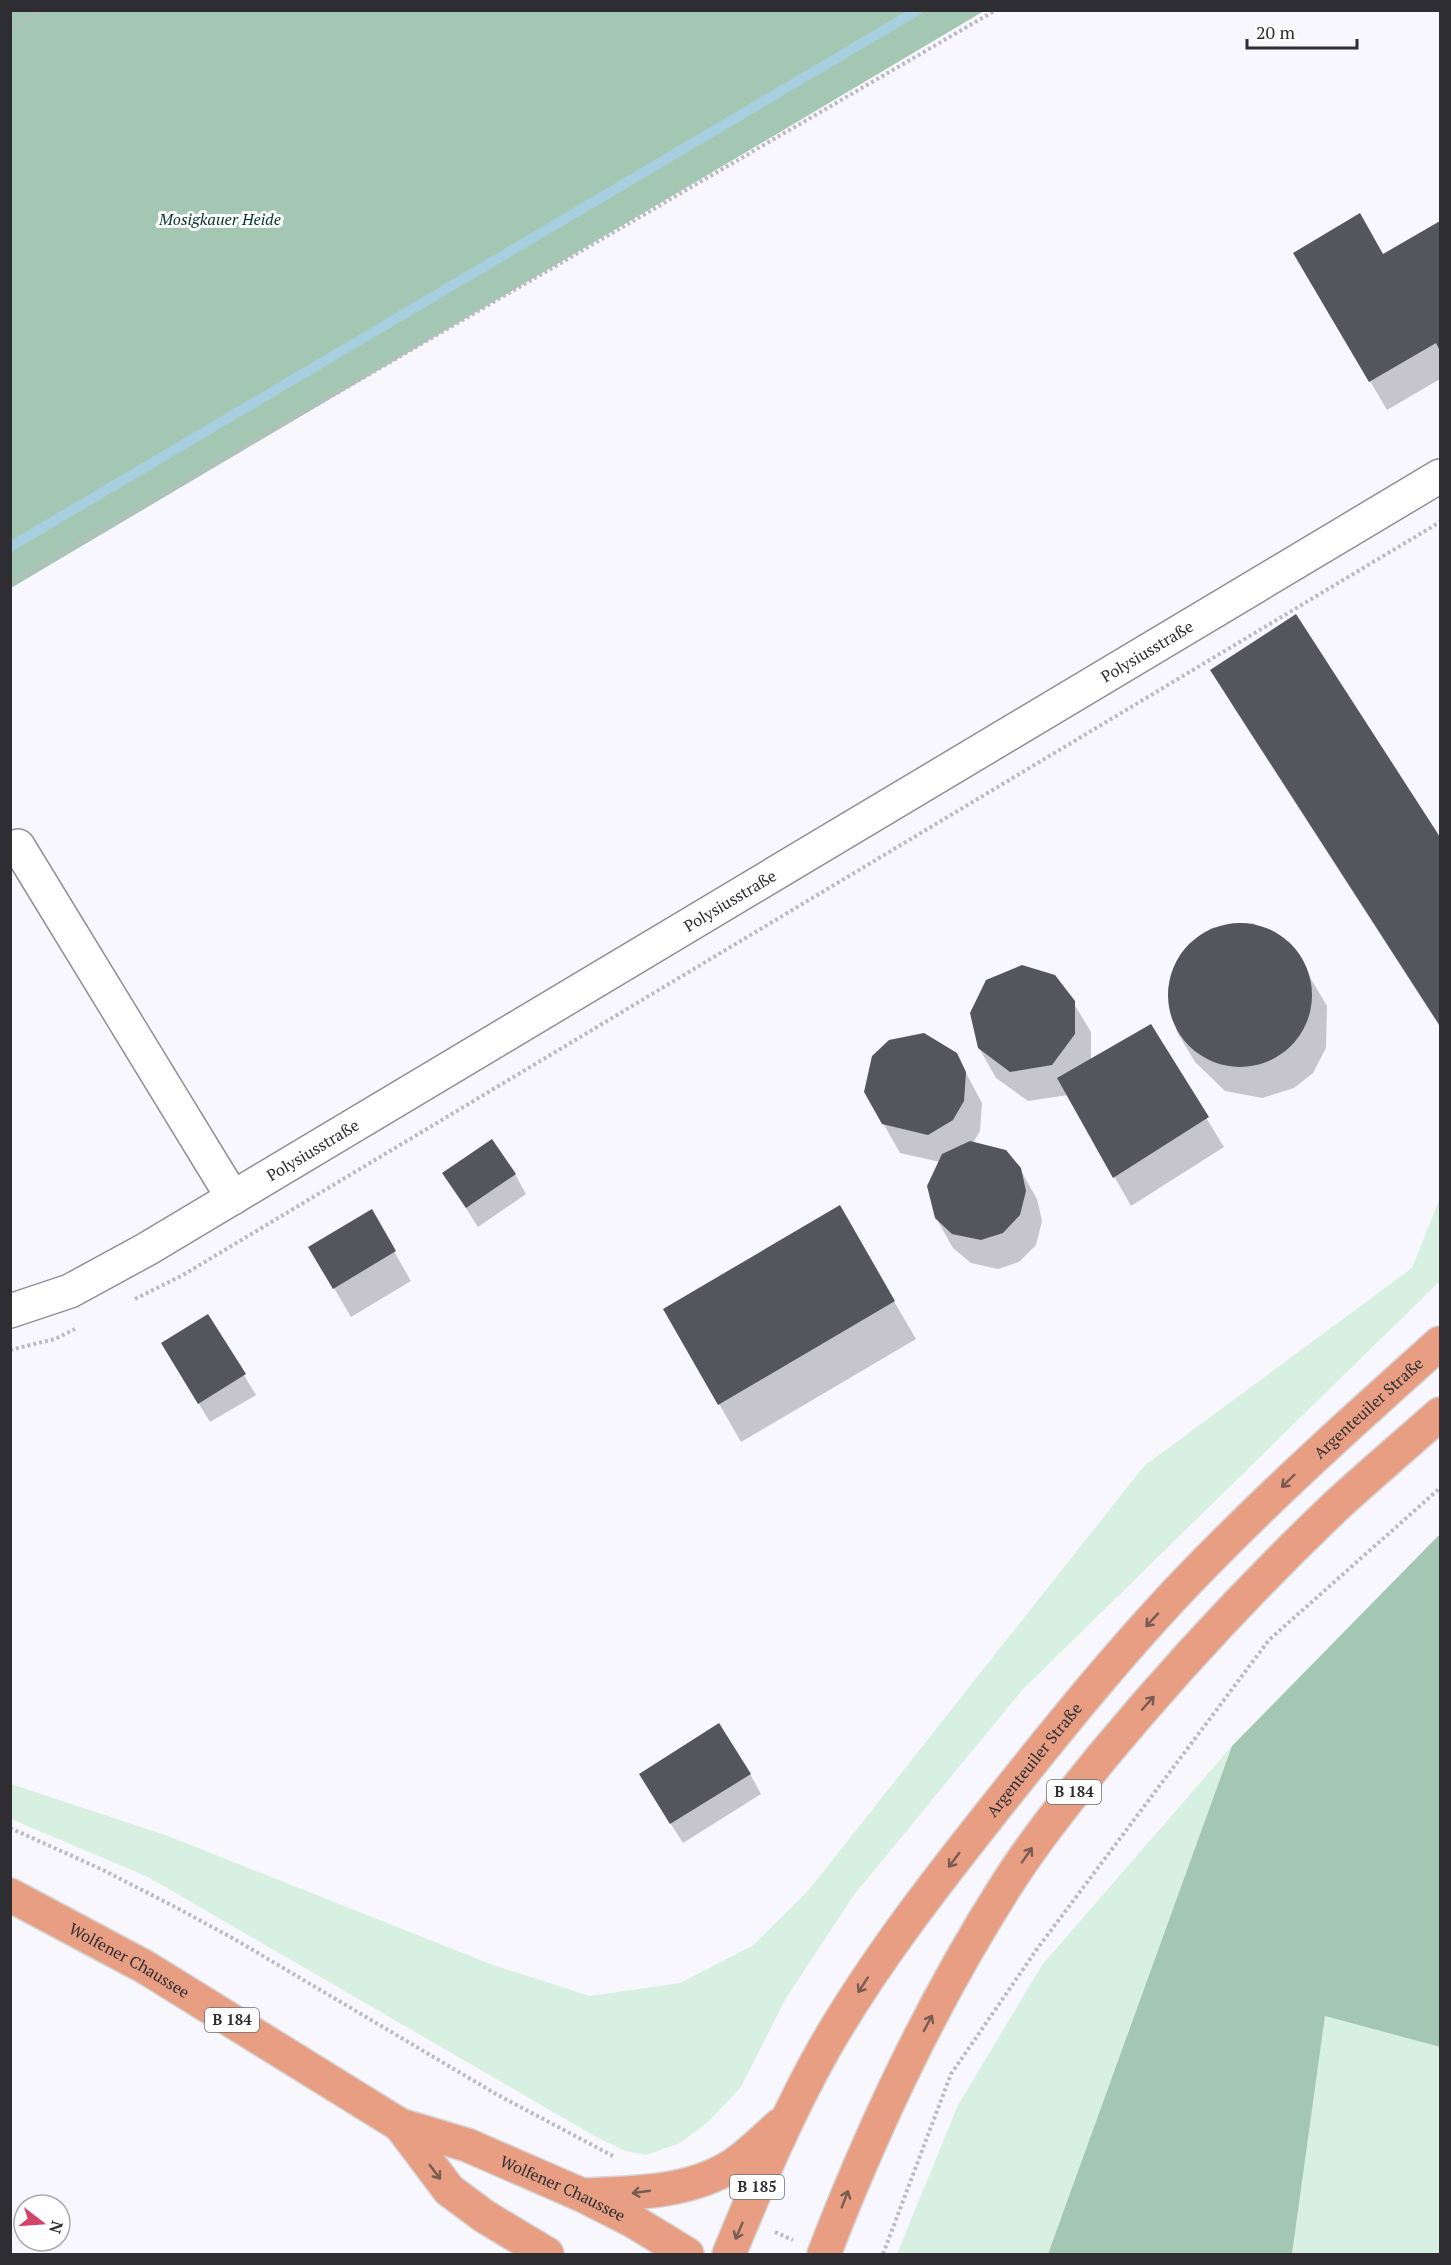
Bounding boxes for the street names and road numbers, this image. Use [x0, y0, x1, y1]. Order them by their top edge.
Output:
street label: Polysiusstraße [1097, 615, 1197, 687]
street label: Polysiusstraße [679, 864, 780, 937]
street label: Polysiusstraße [262, 1114, 363, 1186]
street label: Argenteuiler Straße [1309, 1352, 1428, 1463]
street label: Argenteuiler Straße [981, 1698, 1087, 1821]
road number: B 184 [1047, 1780, 1101, 1804]
street label: Wolfener Chaussee [65, 1917, 194, 2003]
road number: B 184 [205, 2008, 259, 2032]
street label: Wolfener Chaussee [497, 2150, 629, 2226]
road number: B 185 [730, 2175, 784, 2199]

